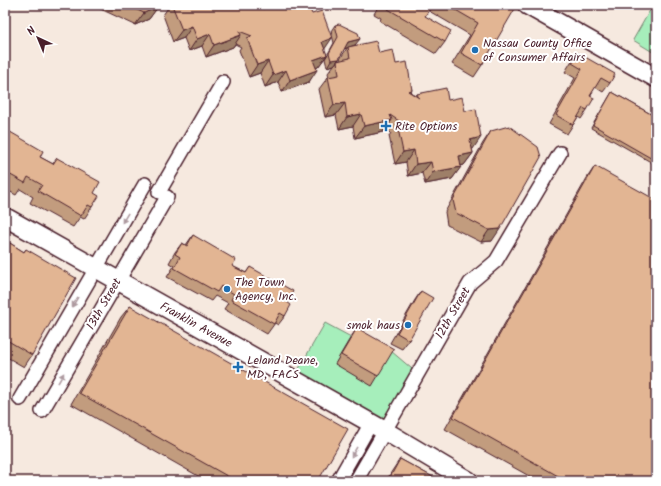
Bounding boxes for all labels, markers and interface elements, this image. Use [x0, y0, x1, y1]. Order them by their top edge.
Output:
north arrow [18, 18, 58, 58]
text: N [23, 23, 41, 40]
place label: Nassau County Office of Consumer Affairs [483, 34, 593, 67]
marker: Nassau County Office of Consumer Affairs [470, 45, 480, 55]
place label: Rite Options [395, 117, 457, 136]
marker: Rite Options [380, 120, 392, 132]
one-way arrow [122, 212, 129, 224]
place label: The Town Agency, Inc. [235, 273, 297, 306]
street label: 13th Street [82, 274, 127, 333]
street label: 12th Street [431, 283, 476, 342]
marker: The Town Agency, Inc. [222, 284, 232, 294]
one-way arrow [72, 296, 79, 308]
street label: Franklin Avenue [156, 297, 236, 353]
place label: smok haus [347, 316, 400, 335]
marker: smok haus [403, 320, 413, 330]
place label: Leland Deane, MD, FACS [247, 351, 318, 384]
marker: Leland Deane, MD, FACS [232, 361, 244, 373]
one-way arrow [58, 372, 65, 384]
one-way arrow [351, 446, 358, 458]

